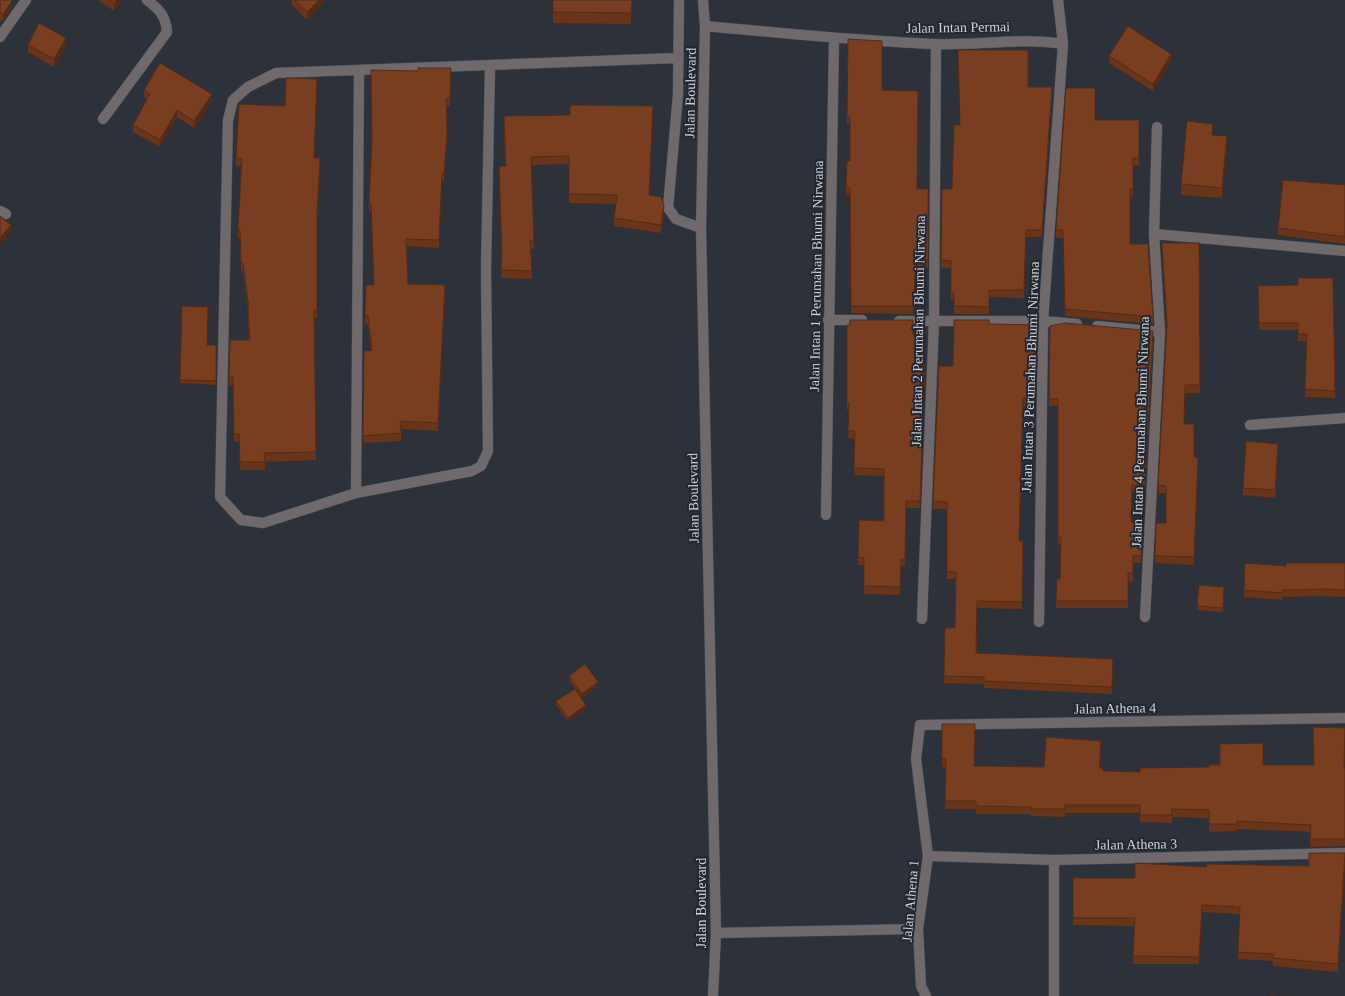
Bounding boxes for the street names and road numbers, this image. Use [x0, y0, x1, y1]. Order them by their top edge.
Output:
street label: Jalan Intan Permai [906, 19, 1010, 36]
street label: Jalan Boulevard [682, 48, 699, 138]
street label: Jalan Intan 1 Perumahan Bhumi Nirwana [807, 159, 826, 392]
street label: Jalan Intan 2 Perumahan Bhumi Nirwana [909, 214, 928, 447]
street label: Jalan Intan 3 Perumahan Bhumi Nirwana [1019, 260, 1042, 493]
street label: Jalan Intan 4 Perumahan Bhumi Nirwana [1129, 315, 1152, 548]
street label: Jalan Boulevard [685, 453, 702, 543]
street label: Jalan Athena 4 [1074, 700, 1156, 717]
street label: Jalan Athena 3 [1095, 836, 1177, 853]
street label: Jalan Boulevard [694, 858, 709, 948]
street label: Jalan Athena 1 [899, 859, 922, 943]

